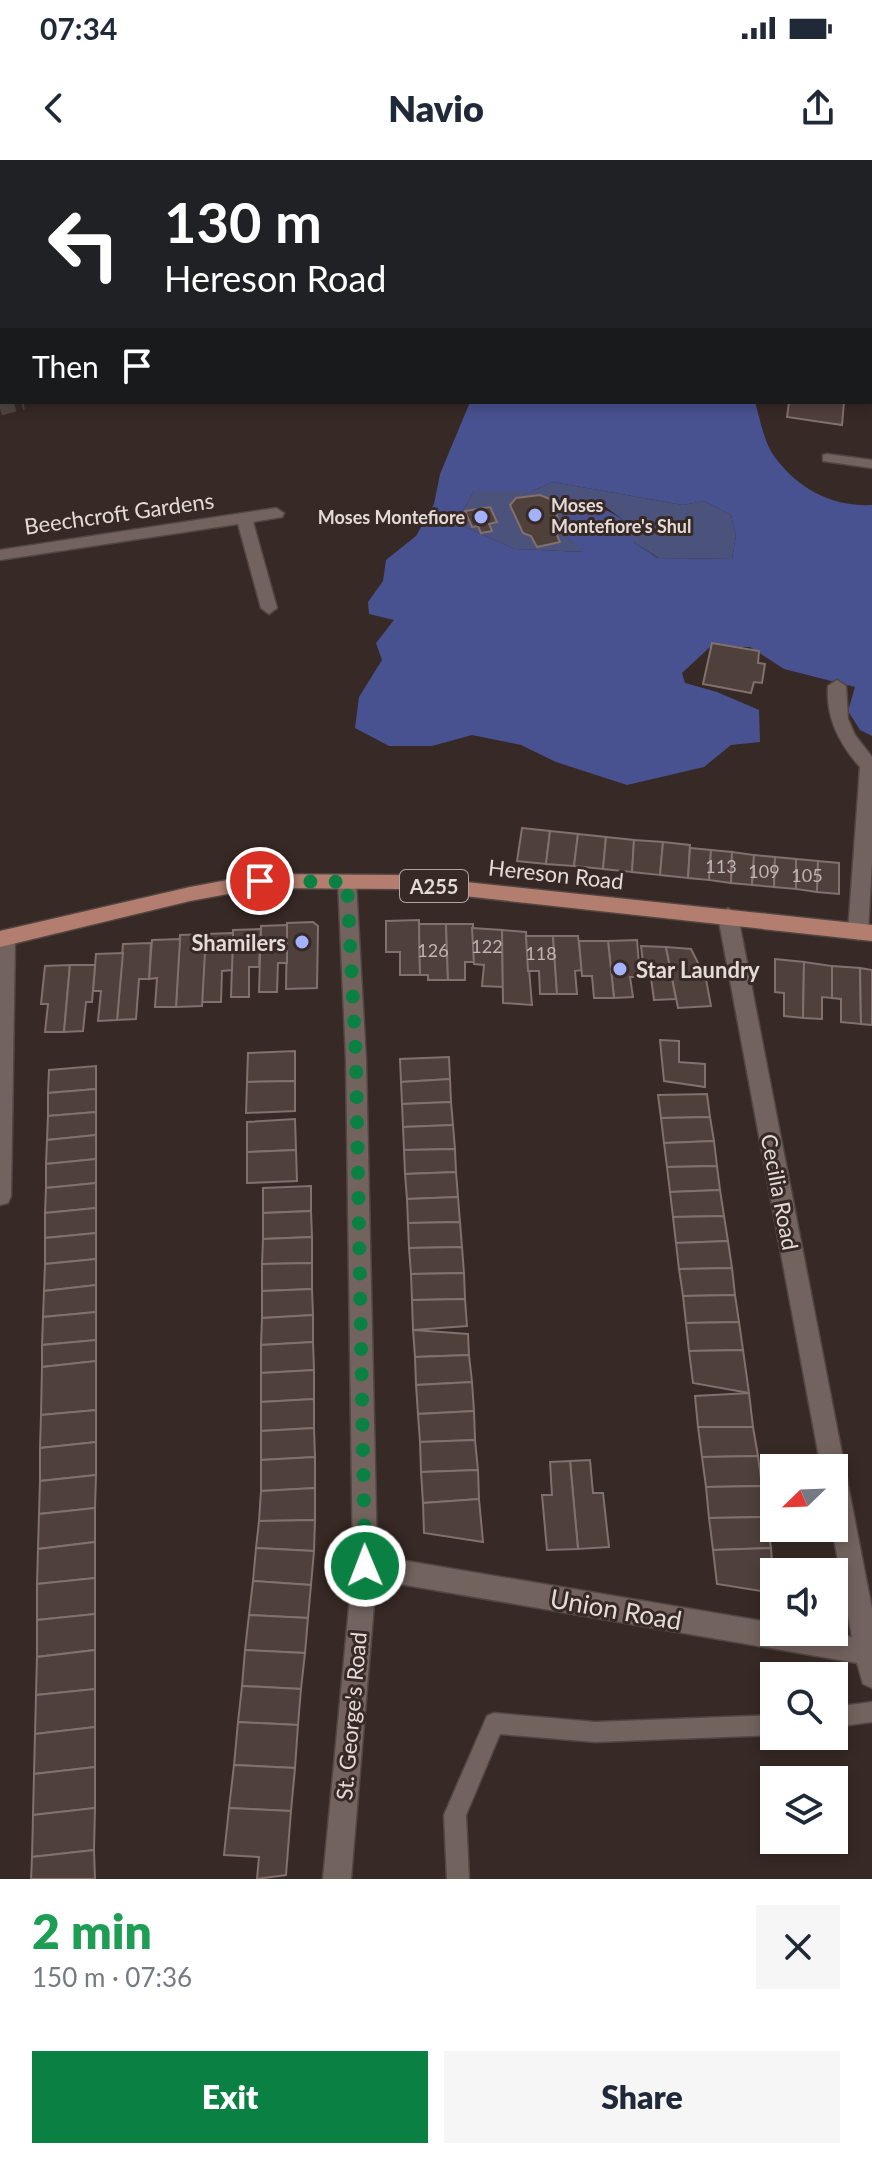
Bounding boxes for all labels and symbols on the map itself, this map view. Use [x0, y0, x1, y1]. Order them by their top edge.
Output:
street label: Beechcroft Gardens [22, 486, 216, 540]
place label: Moses Montefiore's Shul [551, 494, 691, 537]
place label: Moses Montefiore [318, 506, 465, 528]
marker: Moses Montefiore's Shul [526, 506, 544, 524]
marker: Moses Montefiore [472, 508, 490, 526]
pin [226, 847, 294, 915]
street label: Hereson Road [487, 853, 625, 895]
house number: 113 [705, 855, 737, 877]
house number: 109 [748, 860, 780, 882]
house number: 105 [791, 864, 823, 886]
road number: A255 [400, 870, 468, 902]
place label: Shamilers [191, 929, 286, 956]
marker: Shamilers [293, 933, 311, 951]
house number: 122 [471, 935, 503, 957]
house number: 126 [417, 939, 449, 961]
house number: 118 [525, 942, 557, 964]
place label: Star Laundry [636, 956, 760, 983]
marker: Star Laundry [611, 960, 629, 978]
street label: Cecilia Road [756, 1132, 804, 1252]
north arrow [760, 1454, 848, 1542]
position arrow [323, 1524, 407, 1608]
street label: Union Road [548, 1582, 684, 1636]
street label: St. George's Road [330, 1631, 372, 1801]

